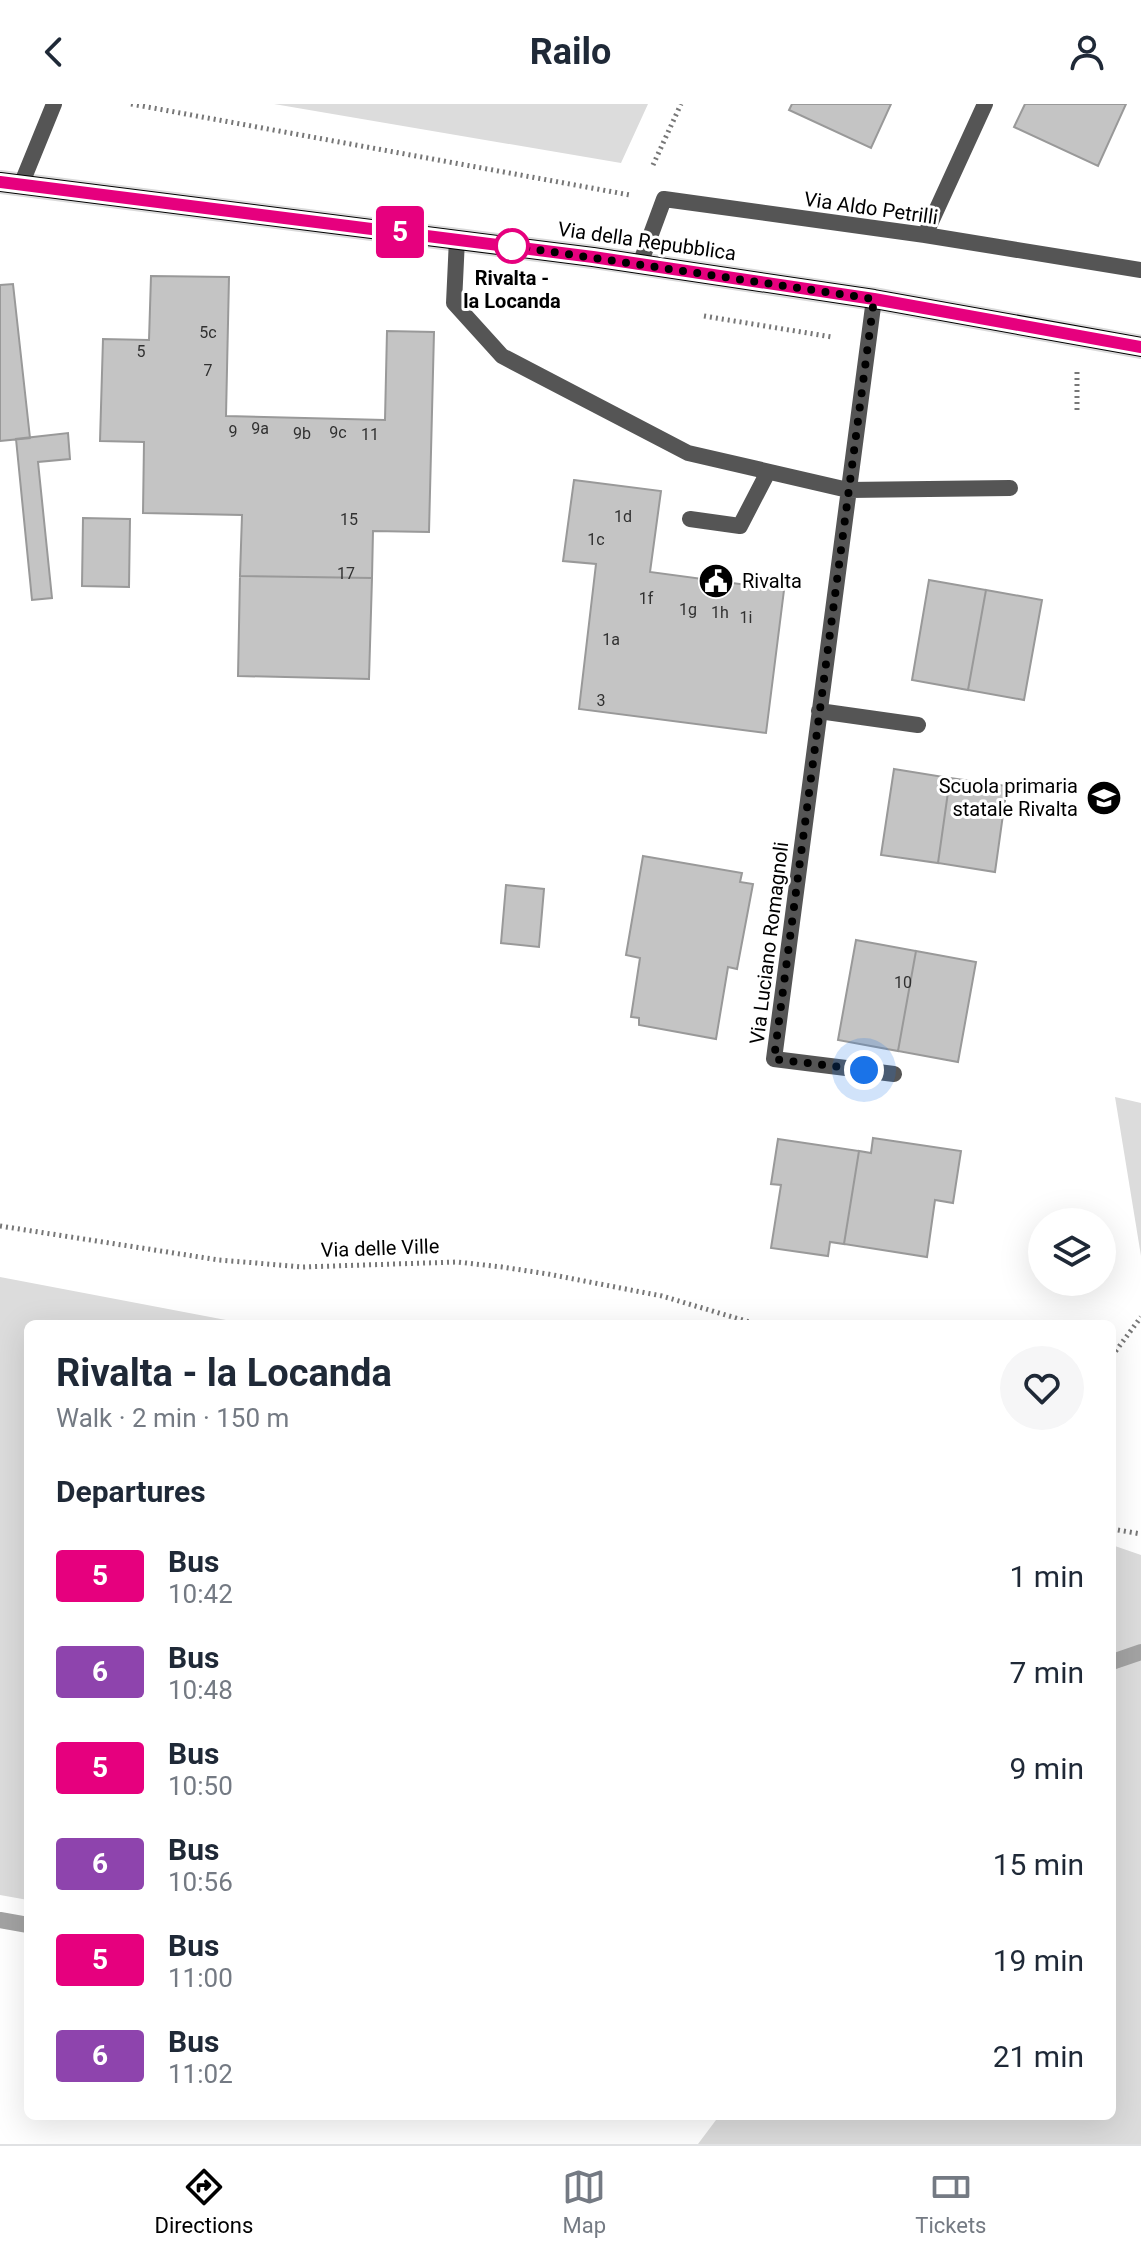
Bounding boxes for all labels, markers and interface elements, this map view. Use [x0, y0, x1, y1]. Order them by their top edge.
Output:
icon: back [32, 30, 76, 74]
icon: person [1065, 30, 1109, 74]
text: Railo [530, 31, 611, 73]
street label: Via Aldo Petrilli [803, 187, 939, 229]
line badge: 5 [374, 206, 426, 258]
text: 5 [392, 215, 408, 248]
street label: Via della Repubblica [556, 217, 738, 265]
marker: Rivalta - la Locanda [495, 229, 529, 263]
place label: Rivalta - la Locanda [463, 266, 561, 313]
house number: 5c [199, 323, 217, 342]
house number: 5 [137, 342, 146, 361]
house number: 7 [204, 361, 213, 380]
house number: 9a [251, 419, 269, 438]
house number: 9 [229, 422, 238, 441]
house number: 9c [329, 423, 347, 442]
house number: 9b [293, 424, 311, 443]
house number: 11 [361, 425, 379, 444]
house number: 1d [614, 507, 632, 526]
house number: 15 [340, 510, 358, 529]
house number: 1c [587, 530, 605, 549]
public building icon: Rivalta [697, 562, 735, 600]
house number: 17 [337, 564, 355, 583]
place label: Rivalta [742, 569, 802, 593]
house number: 1f [639, 589, 654, 608]
house number: 1g [679, 600, 697, 619]
house number: 1h [711, 603, 729, 622]
house number: 1i [740, 608, 752, 627]
house number: 1a [602, 630, 620, 649]
house number: 3 [597, 691, 606, 710]
place label: Scuola primaria statale Rivalta [939, 774, 1078, 821]
school or university icon: Scuola primaria statale Rivalta [1085, 779, 1123, 817]
street label: Via Luciano Romagnoli [745, 840, 793, 1046]
house number: 10 [894, 973, 912, 992]
your location [844, 1050, 884, 1090]
map controls [1028, 1208, 1116, 1296]
button: layers [1028, 1208, 1116, 1296]
street label: Via delle Ville [320, 1234, 440, 1262]
button: heart [1000, 1346, 1084, 1430]
text: Rivalta - la Locanda [56, 1351, 392, 1395]
text: Walk · 2 min · 150 m [56, 1403, 289, 1433]
text: Departures [56, 1474, 206, 1509]
text: Bus [168, 1544, 219, 1579]
text: 5 [92, 1559, 108, 1592]
text: 1 min [1010, 1559, 1084, 1594]
text: 10:42 [168, 1579, 233, 1609]
text: Bus [168, 1640, 219, 1675]
text: 6 [92, 1655, 108, 1688]
text: 7 min [1010, 1655, 1084, 1690]
text: 10:48 [168, 1675, 233, 1705]
text: Bus [168, 1736, 219, 1771]
text: 5 [92, 1751, 108, 1784]
text: 9 min [1010, 1751, 1084, 1786]
text: 10:50 [168, 1771, 233, 1801]
text: Bus [168, 1832, 219, 1867]
text: 6 [92, 1847, 108, 1880]
text: 15 min [993, 1847, 1084, 1882]
text: 10:56 [168, 1867, 233, 1897]
text: Bus [168, 1928, 219, 1963]
text: 5 [92, 1943, 108, 1976]
text: 19 min [993, 1943, 1084, 1978]
text: 11:00 [168, 1963, 233, 1993]
text: Bus [168, 2024, 219, 2059]
text: 6 [92, 2039, 108, 2072]
text: 21 min [993, 2039, 1084, 2074]
text: 11:02 [168, 2059, 233, 2089]
tab: Directions [155, 2165, 253, 2238]
tab: Map [562, 2165, 606, 2238]
tab: Tickets [915, 2165, 986, 2238]

